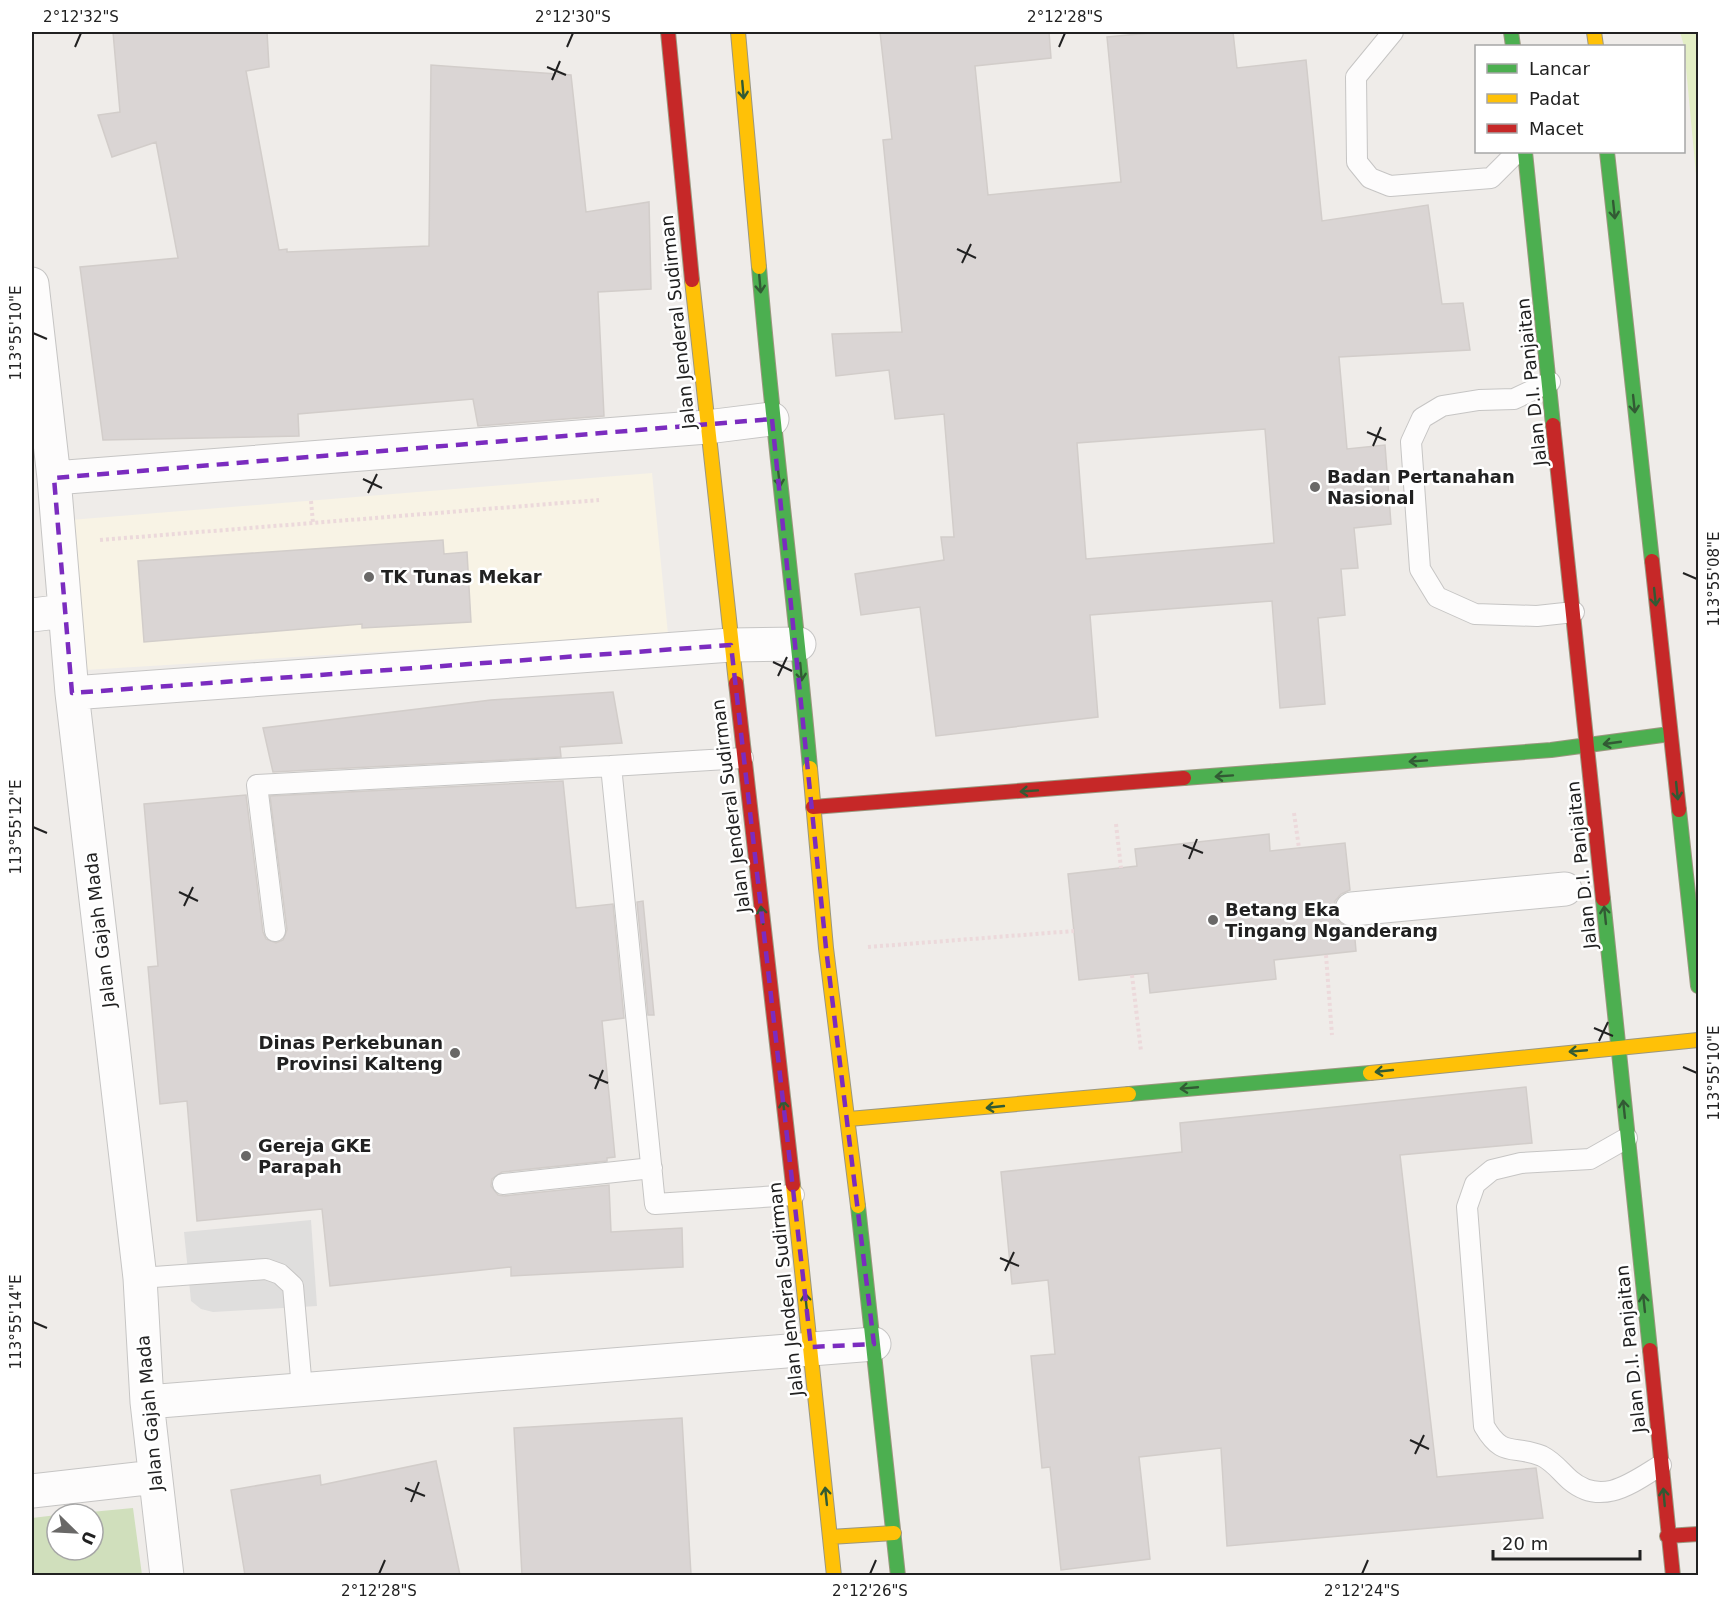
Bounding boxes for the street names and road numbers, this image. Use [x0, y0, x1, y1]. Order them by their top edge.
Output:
street label: Jalan Jenderal Sudirman [656, 214, 699, 431]
street label: Jalan D.I. Panjaitan [1512, 297, 1551, 468]
street label: Jalan Jenderal Sudirman [707, 698, 754, 915]
street label: Jalan D.I. Panjaitan [1562, 780, 1601, 951]
street label: Jalan Gajah Mada [80, 851, 120, 1010]
street label: Jalan Jenderal Sudirman [764, 1181, 807, 1398]
street label: Jalan D.I. Panjaitan [1611, 1264, 1650, 1435]
street label: Jalan Gajah Mada [132, 1334, 167, 1493]

